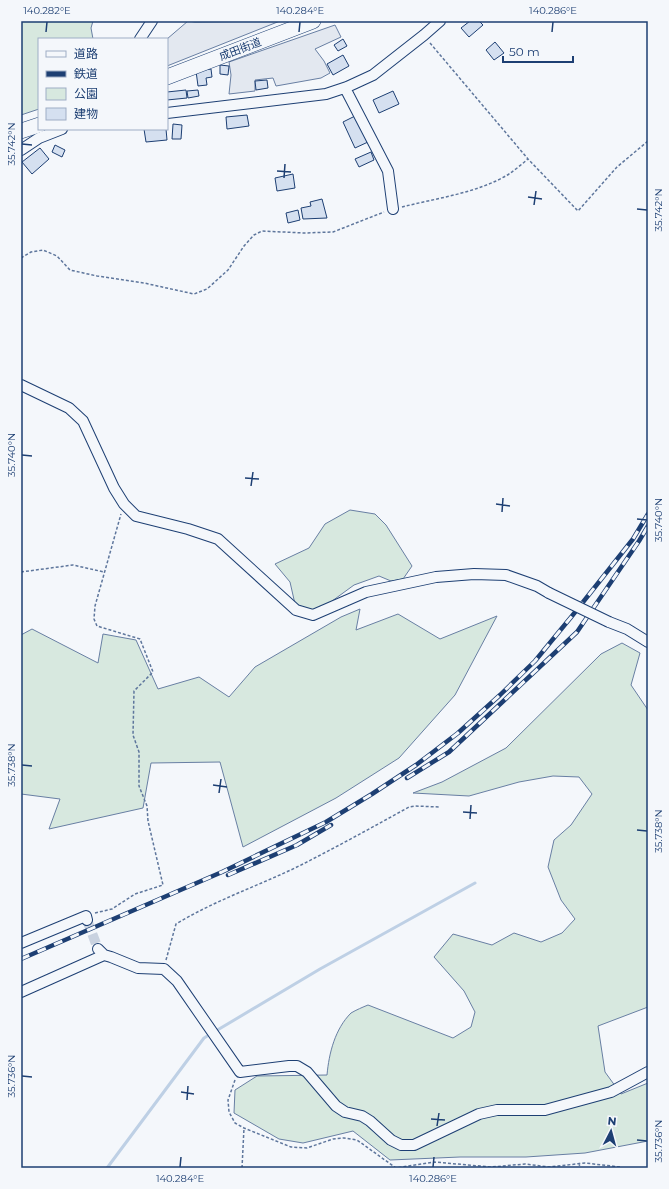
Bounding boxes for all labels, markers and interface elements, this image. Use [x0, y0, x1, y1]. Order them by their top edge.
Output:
text: 140.282°E [23, 4, 71, 17]
text: 140.284°E [276, 4, 324, 17]
text: 140.286°E [529, 4, 577, 17]
street label: 成田街道 [217, 35, 263, 63]
legend [38, 38, 168, 130]
scale bar [503, 38, 573, 64]
text: 50 m [509, 44, 540, 59]
text: 道路 [74, 46, 98, 61]
text: 鉄道 [74, 66, 98, 81]
text: 公園 [74, 86, 98, 101]
text: 建物 [74, 106, 98, 121]
text: 35.742°N [5, 122, 18, 166]
text: 35.742°N [652, 188, 665, 232]
text: 35.740°N [5, 433, 18, 477]
text: 35.740°N [652, 498, 665, 542]
text: 35.738°N [5, 743, 18, 787]
text: 35.738°N [652, 809, 665, 853]
text: 35.736°N [5, 1055, 18, 1097]
north arrow [591, 1111, 631, 1151]
text: N [607, 1114, 617, 1128]
text: 35.736°N [652, 1120, 665, 1162]
text: 140.284°E [156, 1172, 204, 1185]
text: 140.286°E [409, 1172, 457, 1185]

